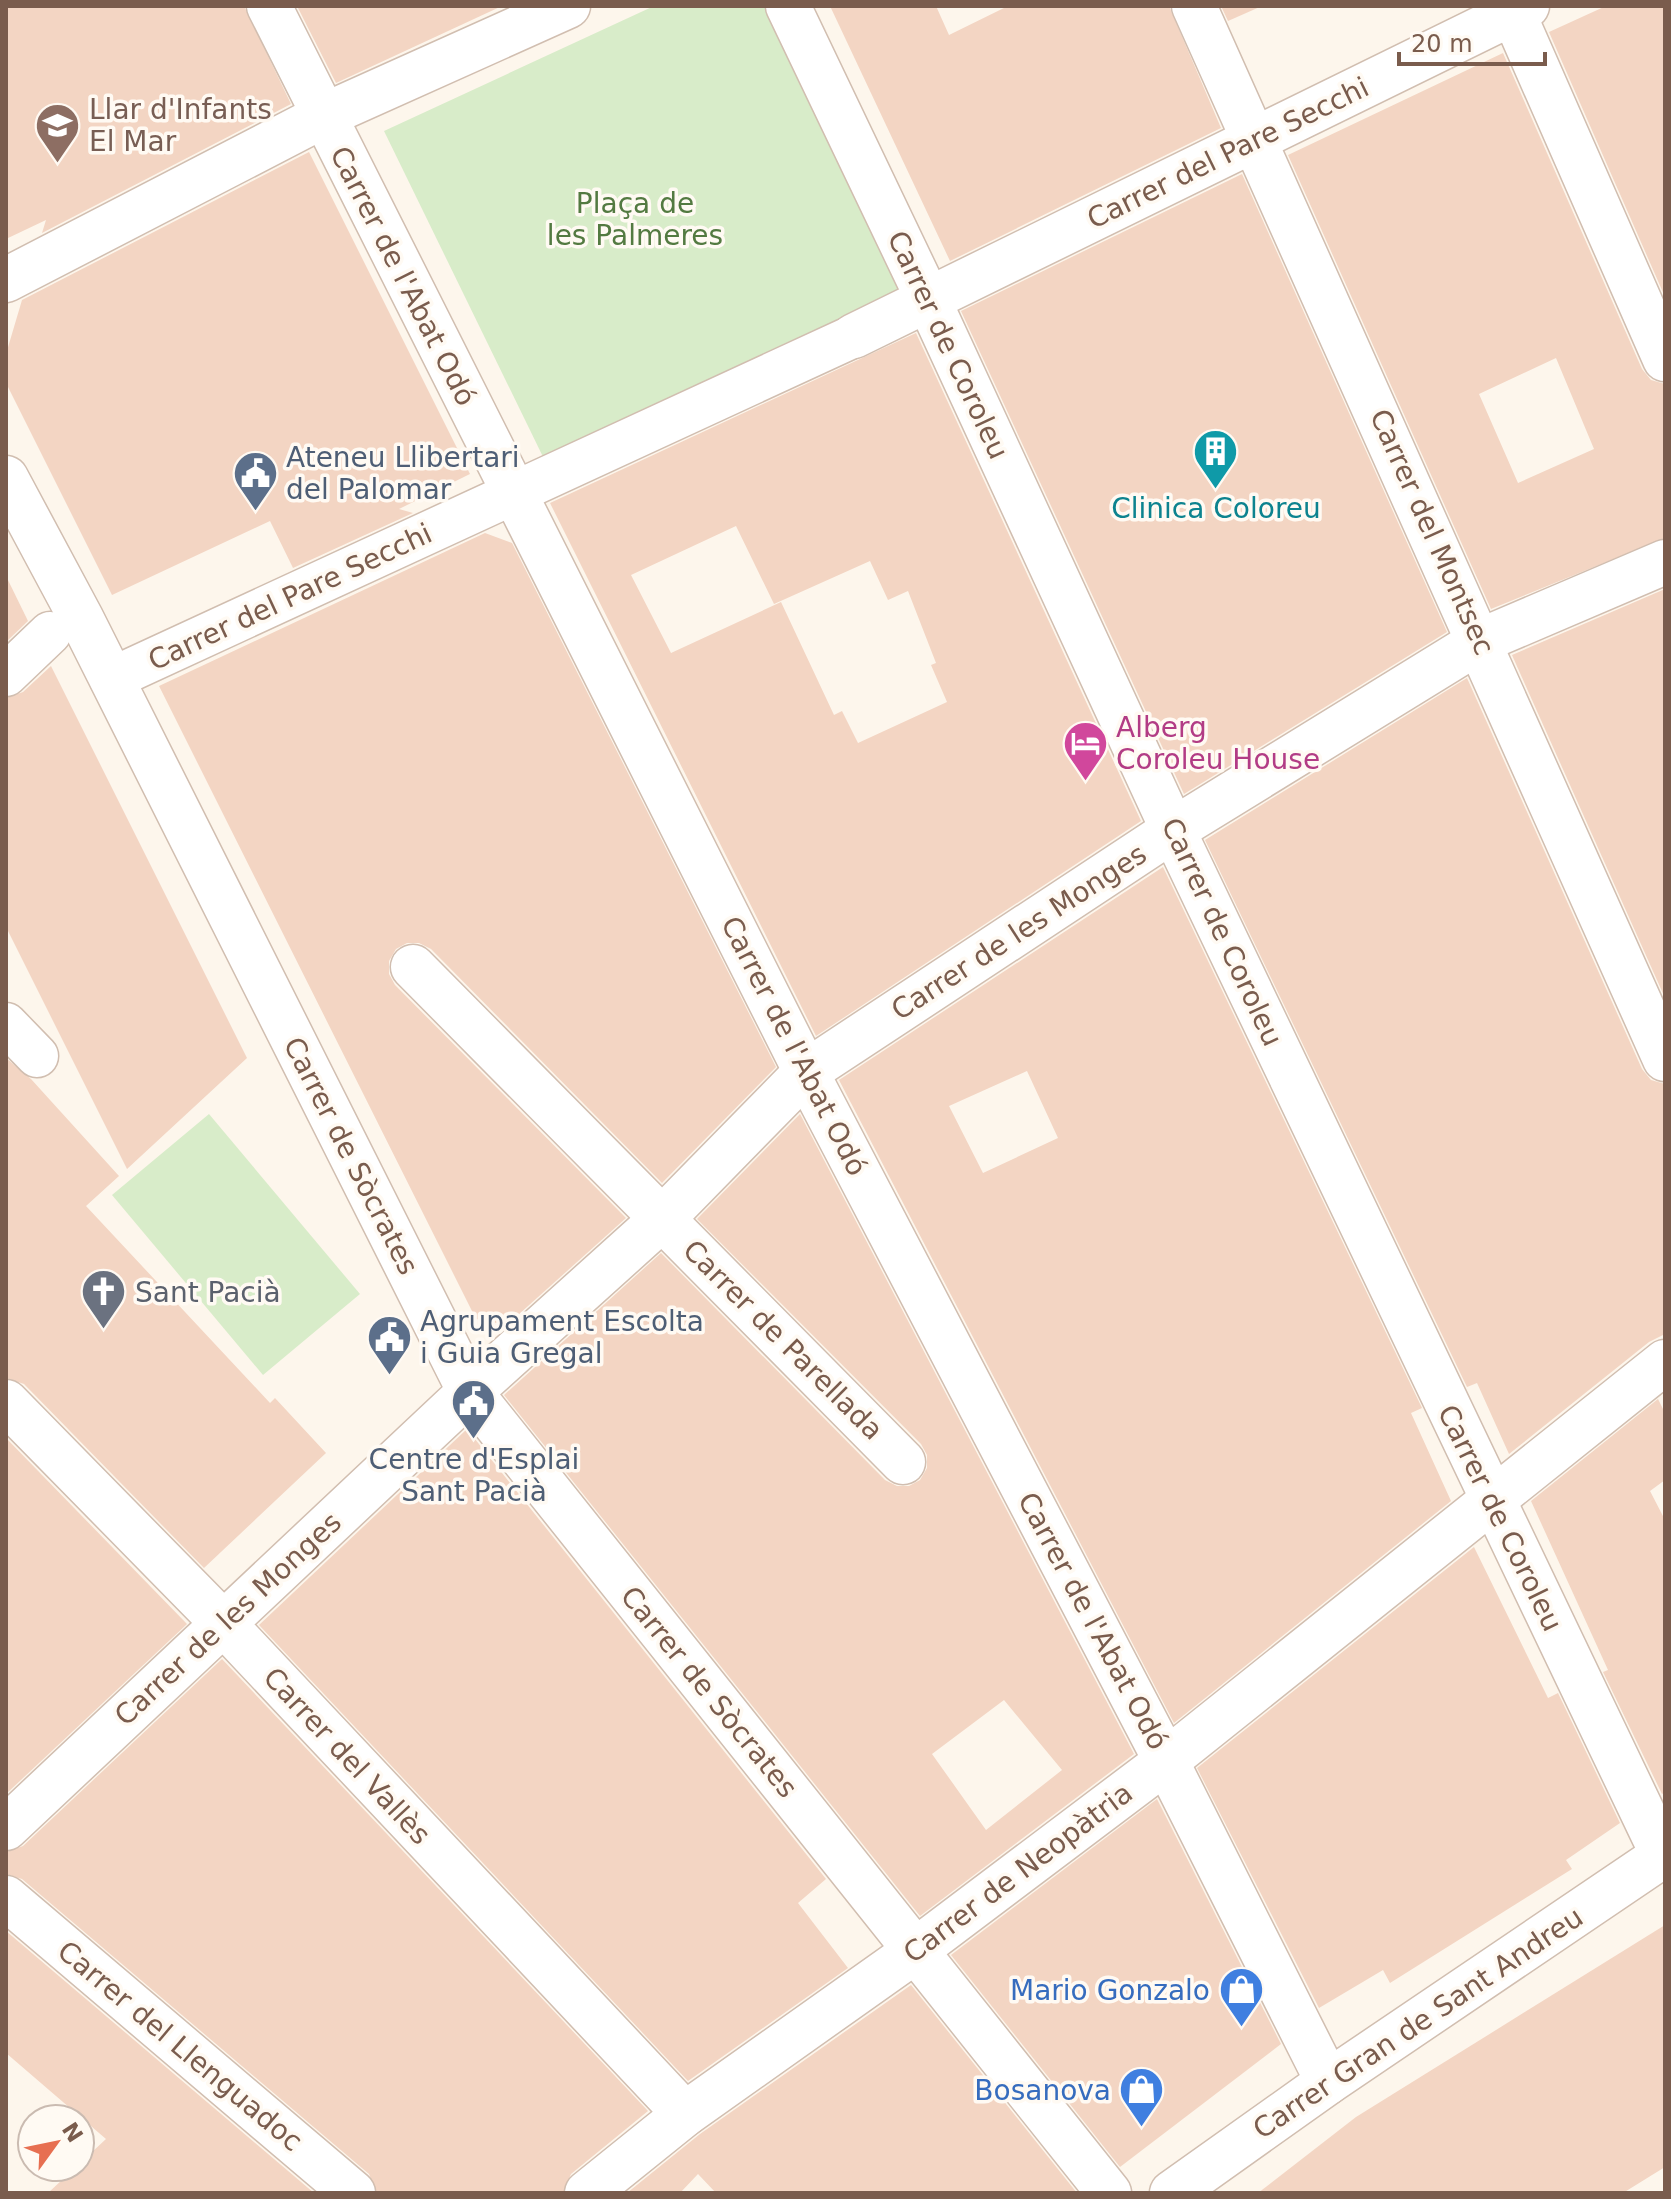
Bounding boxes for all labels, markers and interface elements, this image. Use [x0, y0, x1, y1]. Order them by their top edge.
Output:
scale bar [1399, 16, 1545, 66]
text: 20 m [1411, 30, 1473, 58]
street label: Carrer del Pare Secchi [1082, 70, 1374, 236]
place label: Llar d'Infants El Mar [89, 93, 272, 158]
school or university icon: Llar d'Infants El Mar [34, 101, 82, 164]
street label: Carrer de l'Abat Odó [323, 141, 483, 411]
park label: Plaça de les Palmeres [547, 187, 723, 252]
street label: Carrer de Coroleu [881, 226, 1015, 464]
street label: Carrer del Montsec [1363, 404, 1501, 660]
building icon: Clinica Coloreu [1192, 427, 1240, 490]
place label: Ateneu Llibertari del Palomar [286, 441, 520, 506]
public building icon: Ateneu Llibertari del Palomar [231, 449, 279, 512]
place label: Clinica Coloreu [1111, 492, 1321, 525]
street label: Carrer del Pare Secchi [143, 517, 437, 677]
place label: Alberg Coroleu House [1116, 711, 1320, 776]
hotel icon: Alberg Coroleu House [1061, 719, 1109, 782]
street label: Carrer de Coroleu [1155, 813, 1289, 1051]
street label: Carrer de les Monges [885, 837, 1153, 1027]
street label: Carrer de l'Abat Odó [714, 911, 874, 1181]
street label: Carrer de Sòcrates [277, 1032, 425, 1280]
street label: Carrer de Parellada [676, 1233, 890, 1447]
church icon: Sant Pacià [80, 1268, 128, 1331]
place label: Sant Pacià [135, 1276, 281, 1309]
place label: Agrupament Escolta i Guia Gregal [420, 1305, 704, 1370]
public building icon: Agrupament Escolta i Guia Gregal [365, 1313, 413, 1376]
public building icon: Centre d'Esplai Sant Pacià [450, 1378, 498, 1441]
street label: Carrer de Coroleu [1431, 1399, 1569, 1637]
place label: Centre d'Esplai Sant Pacià [369, 1443, 579, 1508]
street label: Carrer de l'Abat Odó [1011, 1487, 1175, 1755]
street label: Carrer de les Monges [108, 1506, 348, 1732]
street label: Carrer de Sòcrates [614, 1580, 804, 1804]
street label: Carrer del Vallès [257, 1661, 437, 1851]
street label: Carrer de Neopàtria [897, 1776, 1139, 1970]
street label: Carrer Gran de Sant Andreu [1247, 1900, 1589, 2146]
street label: Carrer del Llenguadoc [51, 1934, 309, 2158]
shop icon: Mario Gonzalo [1217, 1966, 1265, 2029]
place label: Mario Gonzalo [1010, 1974, 1210, 2007]
shop icon: Bosanova [1118, 2066, 1166, 2129]
place label: Bosanova [974, 2074, 1111, 2107]
north arrow [16, 2103, 96, 2183]
text: N [57, 2118, 88, 2147]

